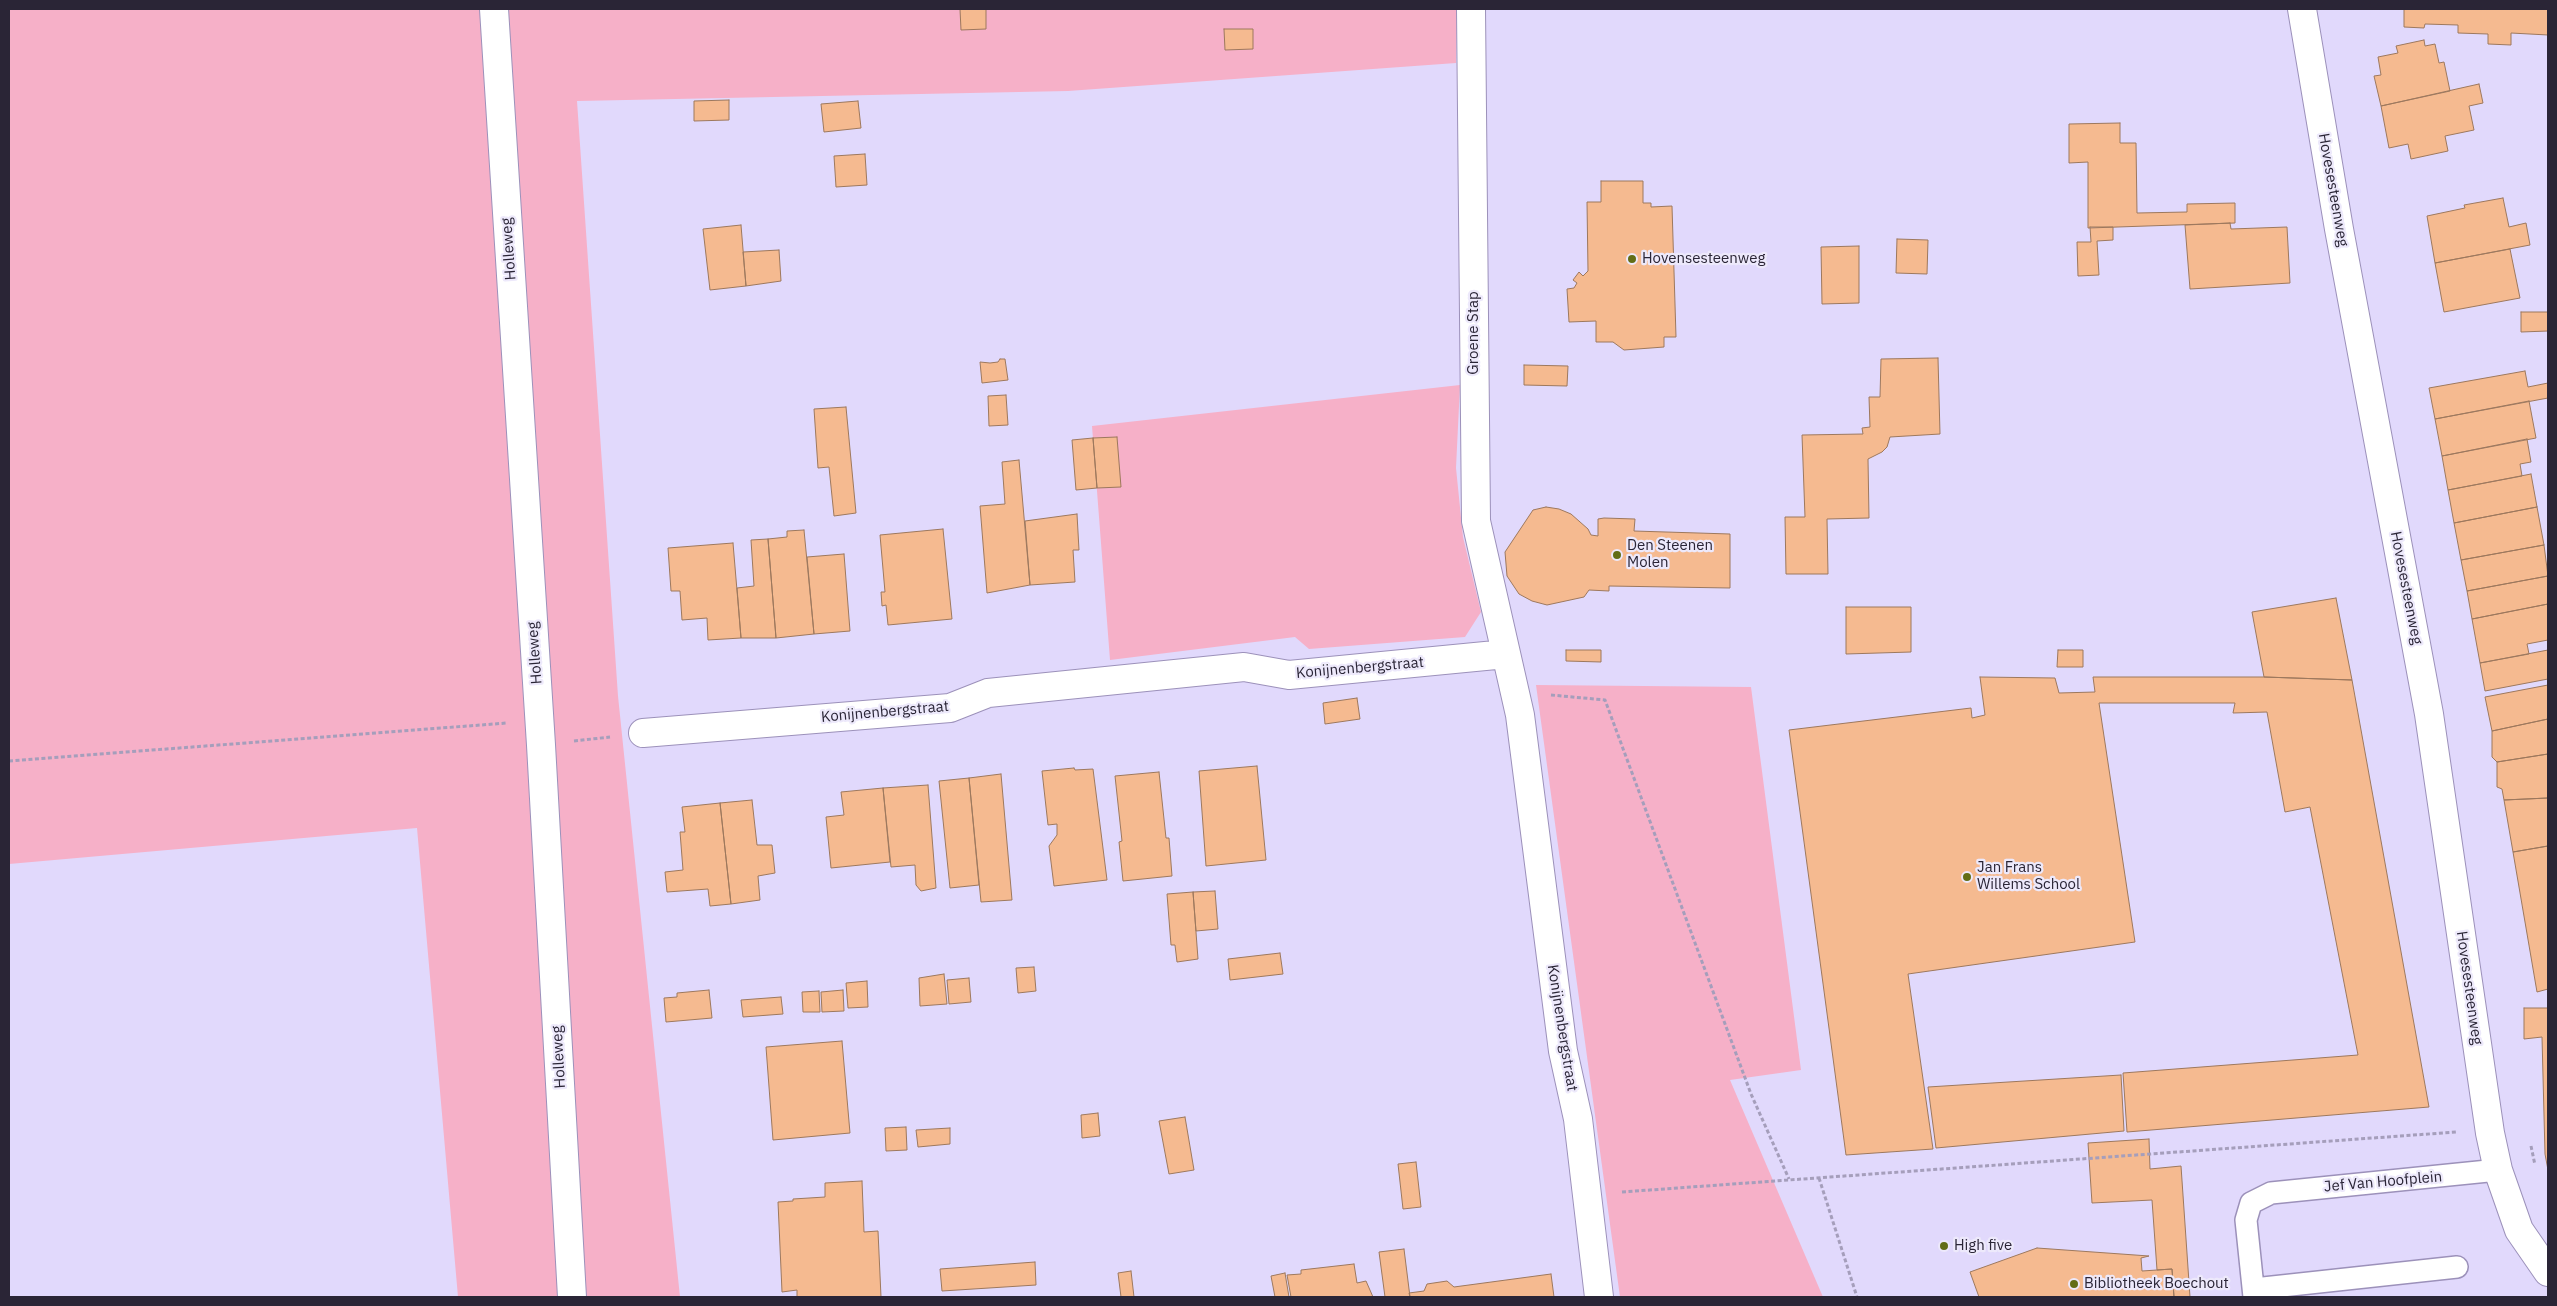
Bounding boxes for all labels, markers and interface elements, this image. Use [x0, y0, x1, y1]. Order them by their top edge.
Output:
street label: Hovesesteenweg [2314, 132, 2352, 248]
street label: Holleweg [498, 217, 520, 281]
place label: Hovensesteenweg [1642, 250, 1765, 268]
marker: Hovensesteenweg [1626, 253, 1638, 265]
street label: Groene Stap [1465, 291, 1483, 375]
street label: Hovesesteenweg [2386, 530, 2426, 646]
place label: Den Steenen Molen [1627, 537, 1713, 572]
marker: Den Steenen Molen [1611, 549, 1623, 561]
street label: Holleweg [524, 621, 546, 685]
street label: Konijnenbergstraat [1295, 653, 1425, 683]
street label: Konijnenbergstraat [820, 697, 950, 727]
place label: Jan Frans Willems School [1977, 859, 2080, 894]
marker: Jan Frans Willems School [1961, 871, 1973, 883]
street label: Hovesesteenweg [2452, 930, 2486, 1046]
street label: Konijnenbergstraat [1543, 963, 1581, 1093]
street label: Holleweg [548, 1025, 570, 1089]
street label: Jef Van Hoofplein [2323, 1168, 2443, 1196]
place label: High five [1954, 1237, 2012, 1255]
marker: High five [1938, 1240, 1950, 1252]
place label: Bibliotheek Boechout [2084, 1275, 2229, 1293]
marker: Bibliotheek Boechout [2068, 1278, 2080, 1290]

